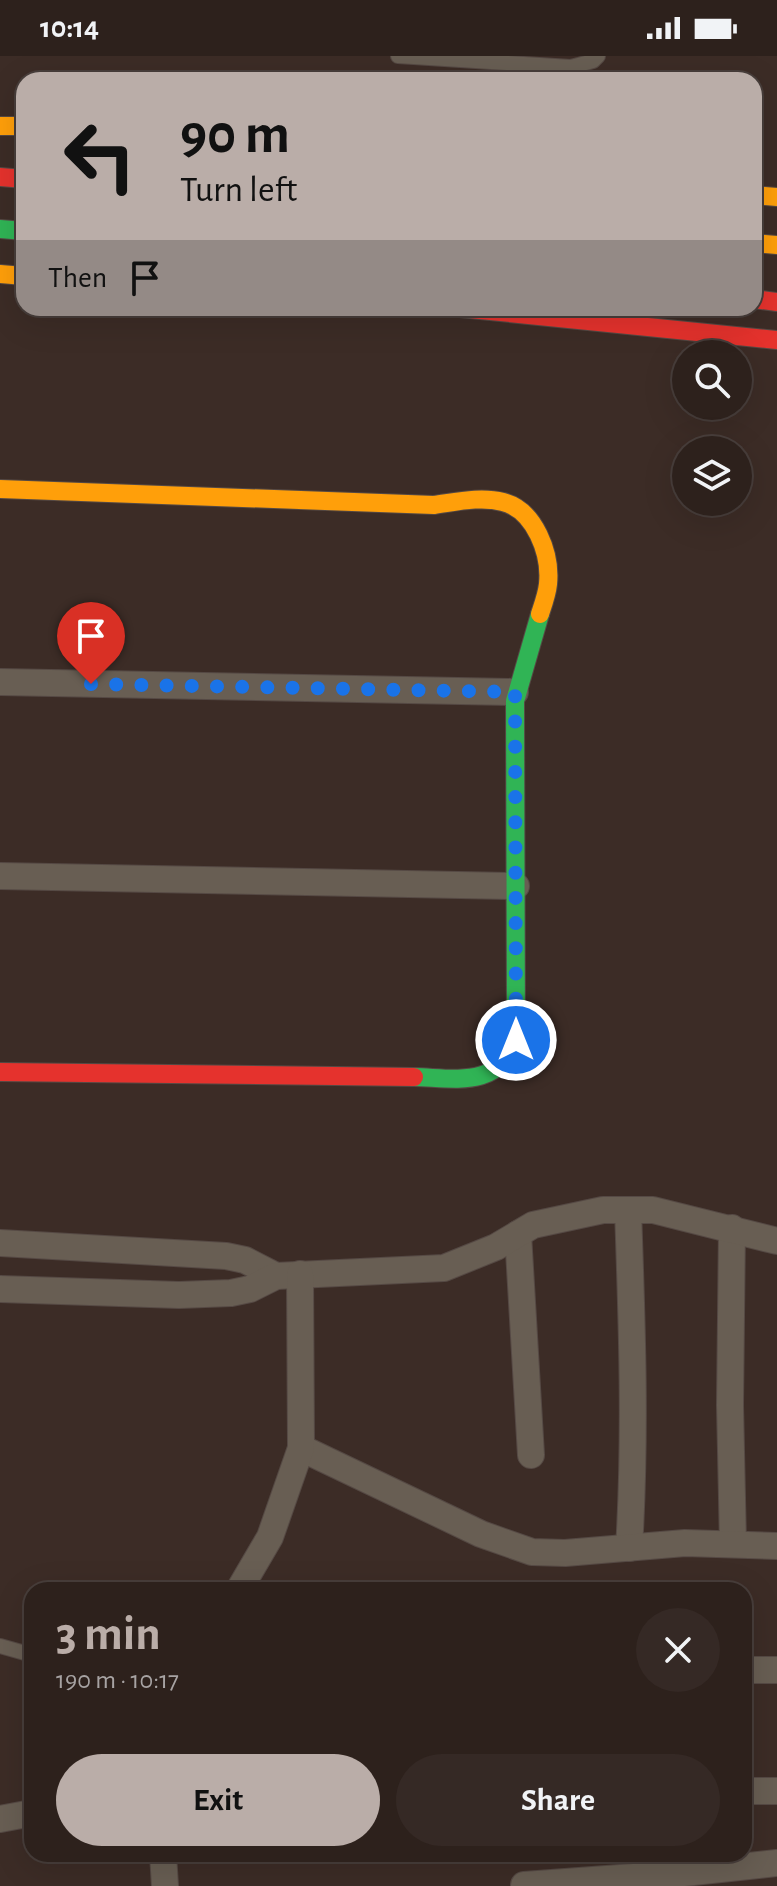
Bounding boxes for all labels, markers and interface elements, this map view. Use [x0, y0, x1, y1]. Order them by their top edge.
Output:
text: 10:14 [40, 13, 99, 43]
icon: left [48, 104, 152, 208]
text: 90 m [180, 107, 290, 163]
text: Turn left [180, 172, 297, 208]
icon: arrive [123, 256, 167, 300]
text: Then [48, 263, 107, 293]
map controls [672, 340, 752, 516]
button: search [672, 340, 752, 420]
button: layers [672, 436, 752, 516]
pin [57, 602, 125, 684]
icon: arrive [69, 614, 113, 658]
position arrow [474, 998, 558, 1082]
button: close [636, 1608, 720, 1692]
text: 3 min [56, 1611, 161, 1659]
text: 190 m · 10:17 [56, 1667, 179, 1693]
button: Exit [56, 1754, 380, 1846]
button: Share [396, 1754, 720, 1846]

